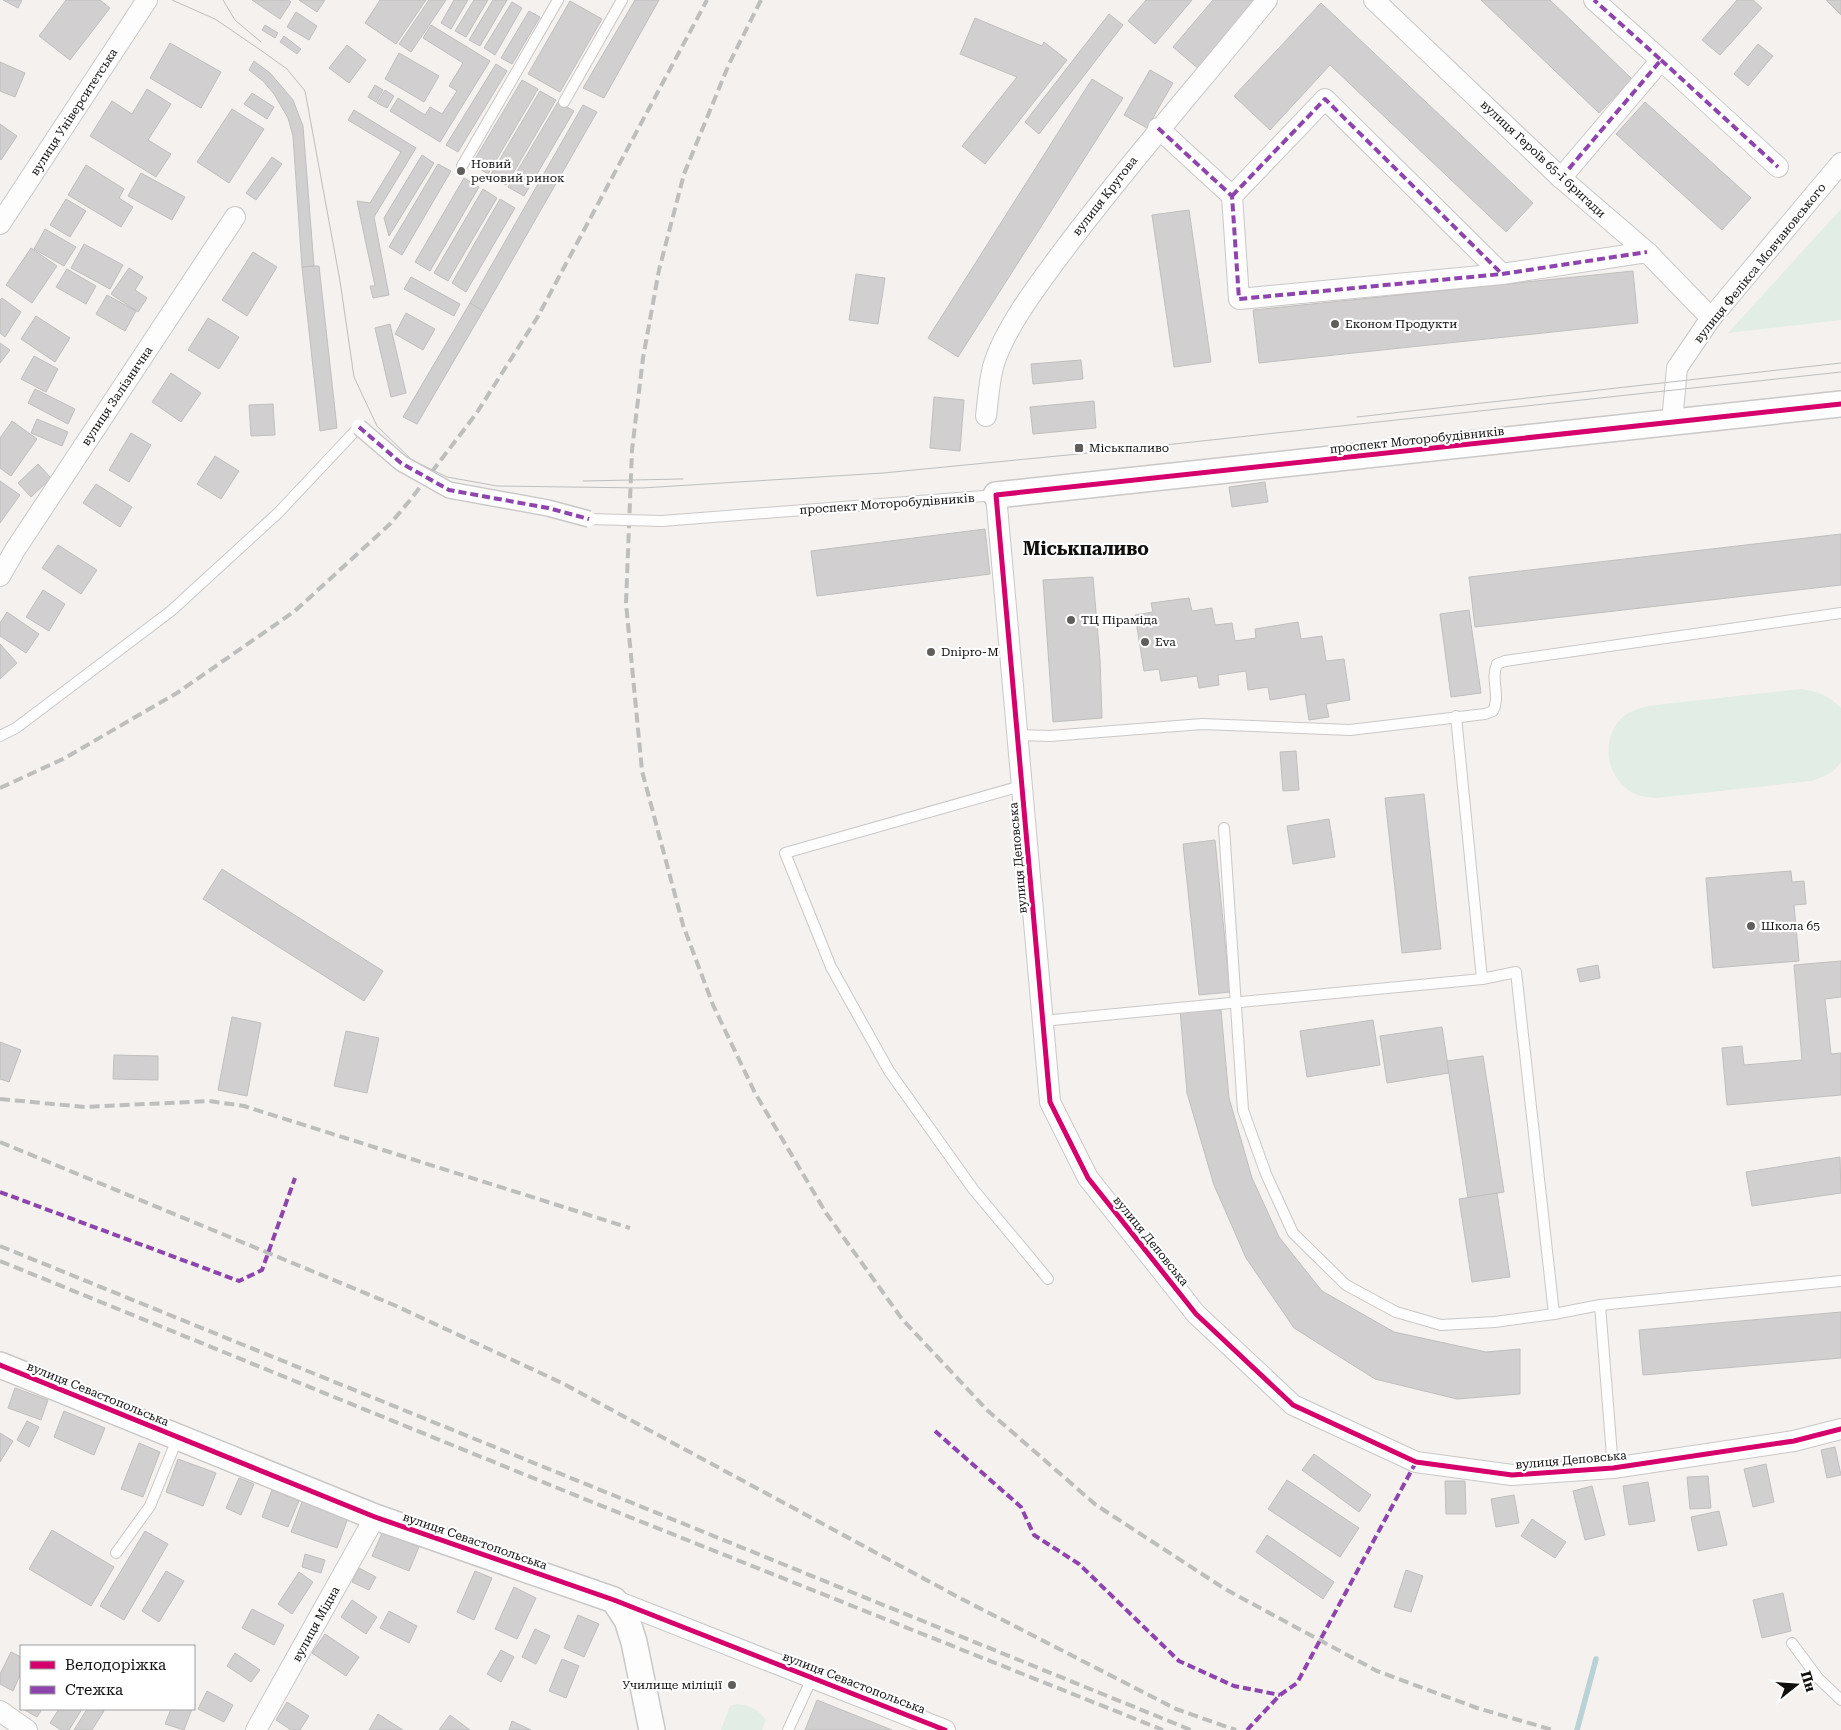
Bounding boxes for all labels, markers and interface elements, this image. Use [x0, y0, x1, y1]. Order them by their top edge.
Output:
street label: вулиця Університетська [28, 45, 121, 178]
street label: вулиця Героїв 65-ї бригади [1478, 97, 1608, 221]
street label: вулиця Кругова [1070, 153, 1141, 238]
place label: Новий речовий ринок [471, 157, 565, 185]
marker: Новий речовий ринок [455, 165, 467, 177]
street label: вулиця Фелікса Мовчановського [1691, 180, 1829, 346]
place label: Економ Продукти [1345, 317, 1457, 331]
marker: Економ Продукти [1329, 318, 1341, 330]
street label: вулиця Залізнична [79, 343, 156, 448]
street label: проспект Моторобудівників [1329, 424, 1505, 456]
place label: Міськпаливо [1089, 441, 1169, 455]
marker: Міськпаливо [1073, 442, 1085, 454]
street label: проспект Моторобудівників [799, 491, 975, 517]
district label: Міськпаливо [1023, 538, 1149, 559]
place label: ТЦ Піраміда [1081, 613, 1158, 627]
marker: ТЦ Піраміда [1065, 614, 1077, 626]
place label: Eva [1155, 635, 1176, 649]
marker: Eva [1139, 636, 1151, 648]
place label: Dnipro-M [941, 645, 999, 659]
marker: Dnipro-M [925, 646, 937, 658]
street label: вулиця Деповська [1006, 801, 1030, 914]
place label: Школа 65 [1761, 919, 1820, 933]
marker: Школа 65 [1745, 920, 1757, 932]
street label: вулиця Деповська [1110, 1193, 1192, 1289]
street label: вулиця Севастопольська [25, 1359, 171, 1429]
street label: вулиця Деповська [1515, 1448, 1628, 1472]
street label: вулиця Севастопольська [401, 1510, 550, 1572]
street label: вулиця Мідна [290, 1583, 343, 1664]
legend [20, 1645, 195, 1710]
street label: вулиця Севастопольська [781, 1649, 928, 1717]
text: Велодоріжка [65, 1656, 166, 1674]
north arrow [1771, 1660, 1821, 1710]
text: Пн [1798, 1669, 1819, 1694]
place label: Училище міліції [622, 1678, 722, 1692]
marker: Училище міліції [726, 1679, 738, 1691]
text: Стежка [65, 1681, 123, 1699]

